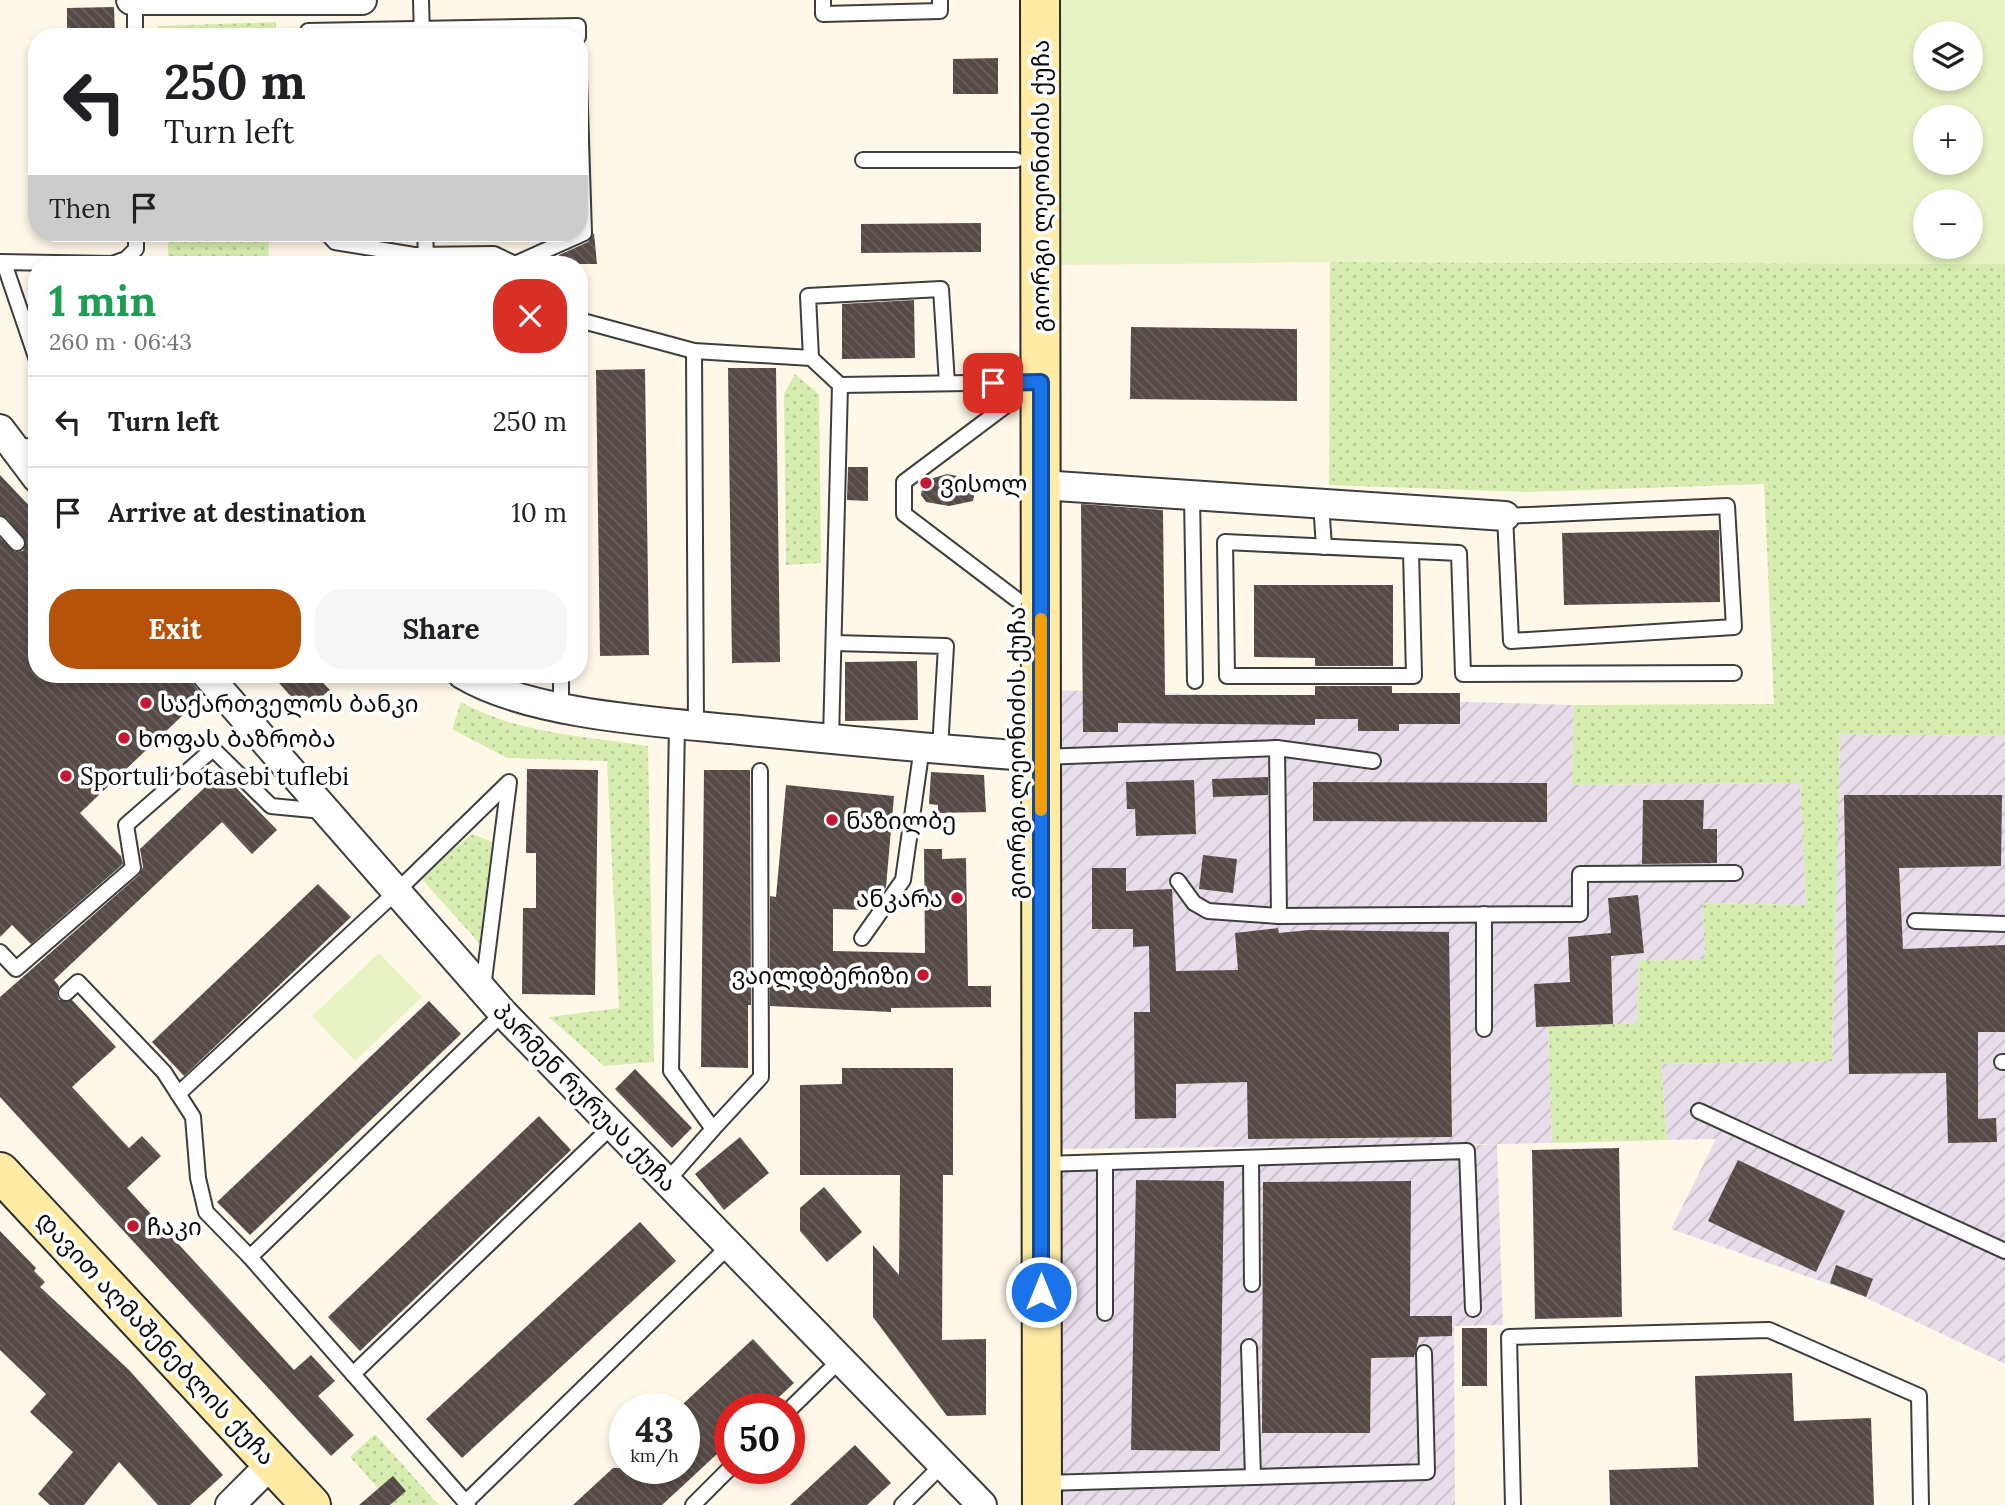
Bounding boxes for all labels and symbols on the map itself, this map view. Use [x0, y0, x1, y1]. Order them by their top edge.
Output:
street label: გიორგი ლეონიძის ქუჩა [1025, 40, 1056, 332]
pin [963, 353, 1023, 413]
place label: ვისოლ [940, 468, 1027, 499]
marker: ვისოლ [918, 475, 934, 491]
street label: გიორგი ლეონიძის ქუჩა [1001, 607, 1032, 899]
place label: საქართველოს ბანკი [160, 688, 419, 719]
marker: საქართველოს ბანკი [138, 695, 154, 711]
place label: Ხოფას Ბაზრობა [138, 723, 336, 754]
marker: Ხოფას Ბაზრობა [116, 730, 132, 746]
place label: Sportuli botasebi tuflebi [80, 761, 349, 792]
marker: Sportuli botasebi tuflebi [58, 768, 74, 784]
place label: ნაზილბე [846, 805, 956, 836]
marker: ნაზილბე [824, 812, 840, 828]
place label: ანკარა [856, 883, 943, 914]
marker: ანკარა [949, 890, 965, 906]
place label: ვაილდბერიზი [731, 960, 909, 991]
marker: ვაილდბერიზი [915, 967, 931, 983]
street label: პარმენ რურუას ქუჩა [486, 996, 684, 1198]
street label: დავით აღმაშენებლის ქუჩა [30, 1204, 282, 1472]
place label: ჩაკი [147, 1211, 202, 1242]
marker: ჩაკი [125, 1218, 141, 1234]
position arrow [1004, 1255, 1078, 1329]
speed limit sign: 50 [714, 1393, 805, 1484]

